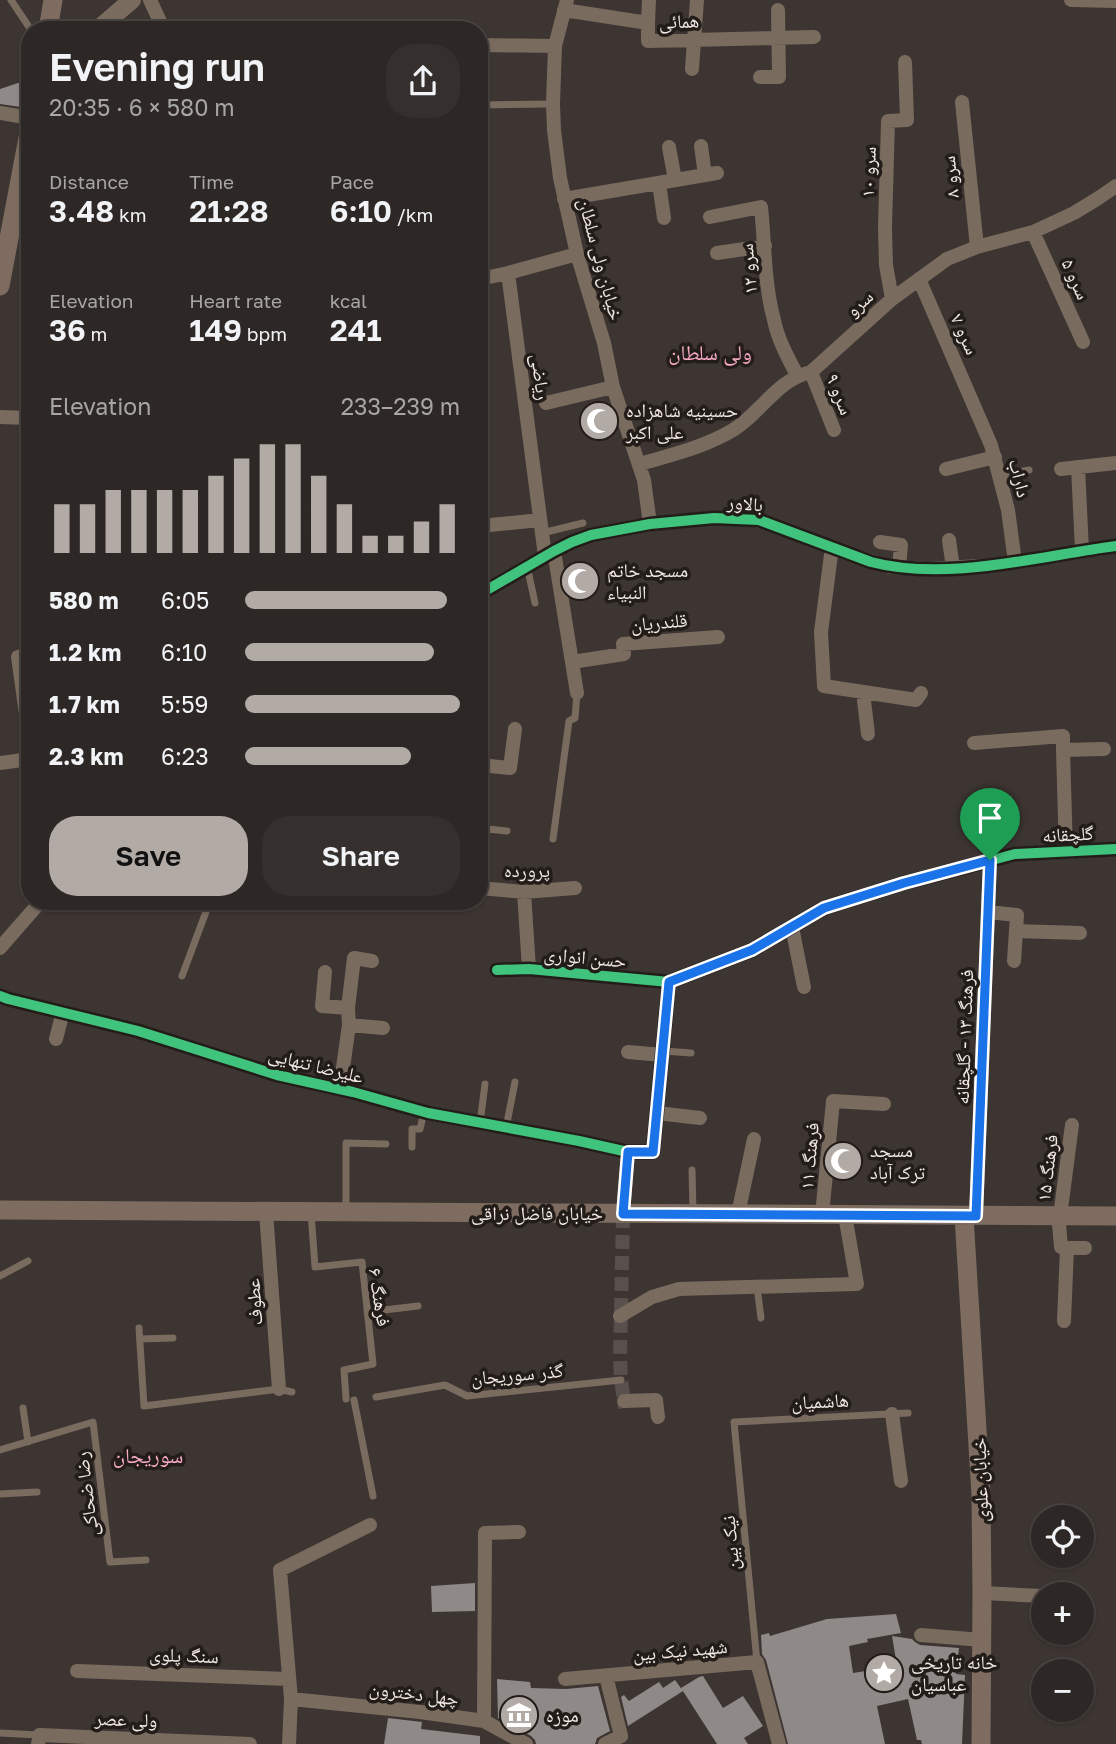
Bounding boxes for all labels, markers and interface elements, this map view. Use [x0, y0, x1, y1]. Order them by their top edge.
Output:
street label: همائی [658, 8, 700, 34]
text: Evening run [49, 44, 265, 89]
button: share [386, 44, 460, 118]
text: 20:35 · 6 × 580 m [49, 93, 235, 121]
street label: سرو ۱۰ [855, 146, 881, 198]
street label: سرو ۸ [936, 155, 964, 199]
text: Distance [49, 170, 129, 193]
text: Time [189, 170, 234, 193]
text: Pace [330, 170, 374, 193]
text: 3.48 [49, 193, 114, 229]
text: 21:28 [189, 193, 269, 229]
text: 6:10 [330, 193, 392, 229]
street label: خیابان ولی سلطان [573, 195, 629, 323]
text: km [114, 203, 146, 226]
text: /km [392, 203, 433, 226]
street label: سرو ۱۲ [734, 243, 762, 295]
street label: سرو ۵ [1056, 255, 1096, 303]
street label: سرو [840, 284, 878, 322]
text: Elevation [49, 289, 134, 312]
text: Heart rate [189, 289, 282, 312]
text: kcal [330, 289, 367, 312]
street label: سرو ۷ [945, 310, 985, 358]
text: 36 [49, 312, 86, 348]
text: 149 [189, 312, 242, 348]
text: 241 [330, 312, 382, 348]
text: m [86, 322, 107, 345]
text: bpm [242, 322, 287, 345]
district label: ولی سلطان [668, 339, 752, 366]
street label: ریاضی [526, 352, 556, 402]
street label: سرو ۹ [821, 370, 859, 418]
text: Elevation [49, 392, 151, 420]
text: 233–239 m [341, 392, 460, 420]
place label: حسینیه شاهزاده علی اکبر [625, 398, 738, 444]
mosque icon: حسینیه شاهزاده علی اکبر [578, 400, 620, 442]
street label: داراب [1004, 456, 1036, 500]
street label: بالاور [725, 489, 764, 517]
place label: مسجد خاتم النبیاء [607, 558, 688, 604]
mosque icon: مسجد خاتم النبیاء [559, 560, 601, 602]
text: 580 m [49, 586, 119, 614]
text: 6:05 [161, 586, 209, 614]
street label: قلندریان [630, 608, 688, 636]
text: 1.2 km [49, 638, 121, 666]
text: 6:10 [161, 638, 207, 666]
text: 1.7 km [49, 690, 120, 718]
text: 5:59 [161, 690, 209, 718]
text: 2.3 km [49, 742, 124, 770]
text: 6:23 [161, 742, 209, 770]
pin [960, 788, 1020, 860]
icon: arrive [971, 799, 1009, 837]
button: Save [49, 816, 248, 896]
button: Share [262, 816, 460, 896]
street label: گلچقانه [1042, 821, 1094, 847]
street label: پرورده [504, 858, 550, 882]
street label: حسن انواری [543, 941, 627, 973]
street label: فرهنگ ۱۳ - گلچقانه [950, 969, 978, 1105]
street label: علیرضا تنهایی [266, 1042, 366, 1088]
street label: فرهنگ ۱۱ [794, 1121, 824, 1191]
street label: فرهنگ ۱۵ [1031, 1133, 1063, 1203]
place label: مسجد ترک آباد [870, 1138, 925, 1184]
mosque icon: مسجد ترک آباد [822, 1140, 864, 1182]
street label: خیابان فاضل نراقی [471, 1201, 603, 1225]
street label: فرهنگ ۶ [364, 1266, 396, 1328]
street label: عطوف [240, 1278, 268, 1326]
street label: گذر سوریجان [470, 1358, 564, 1390]
street label: هاشمیان [791, 1388, 849, 1414]
street label: خیابان علوی [967, 1437, 993, 1523]
district label: سوریجان [113, 1442, 183, 1468]
street label: رضا ضحاکی [69, 1450, 103, 1538]
map controls [1031, 1505, 1094, 1722]
button: locate [1031, 1505, 1094, 1568]
street label: نیک بین [716, 1515, 744, 1571]
button: + [1031, 1582, 1094, 1645]
street label: شهید نیک بین [632, 1634, 728, 1666]
street label: سنگ پلوی [149, 1642, 219, 1668]
place label: خانه تاریخی عباسیان [911, 1650, 997, 1696]
place icon: خانه تاریخی عباسیان [863, 1652, 905, 1694]
button: − [1031, 1659, 1094, 1722]
street label: چهل دخترون [368, 1676, 460, 1710]
museum icon: موزه [498, 1694, 540, 1736]
place label: موزه [546, 1703, 579, 1727]
street label: ولی عصر [93, 1706, 158, 1732]

